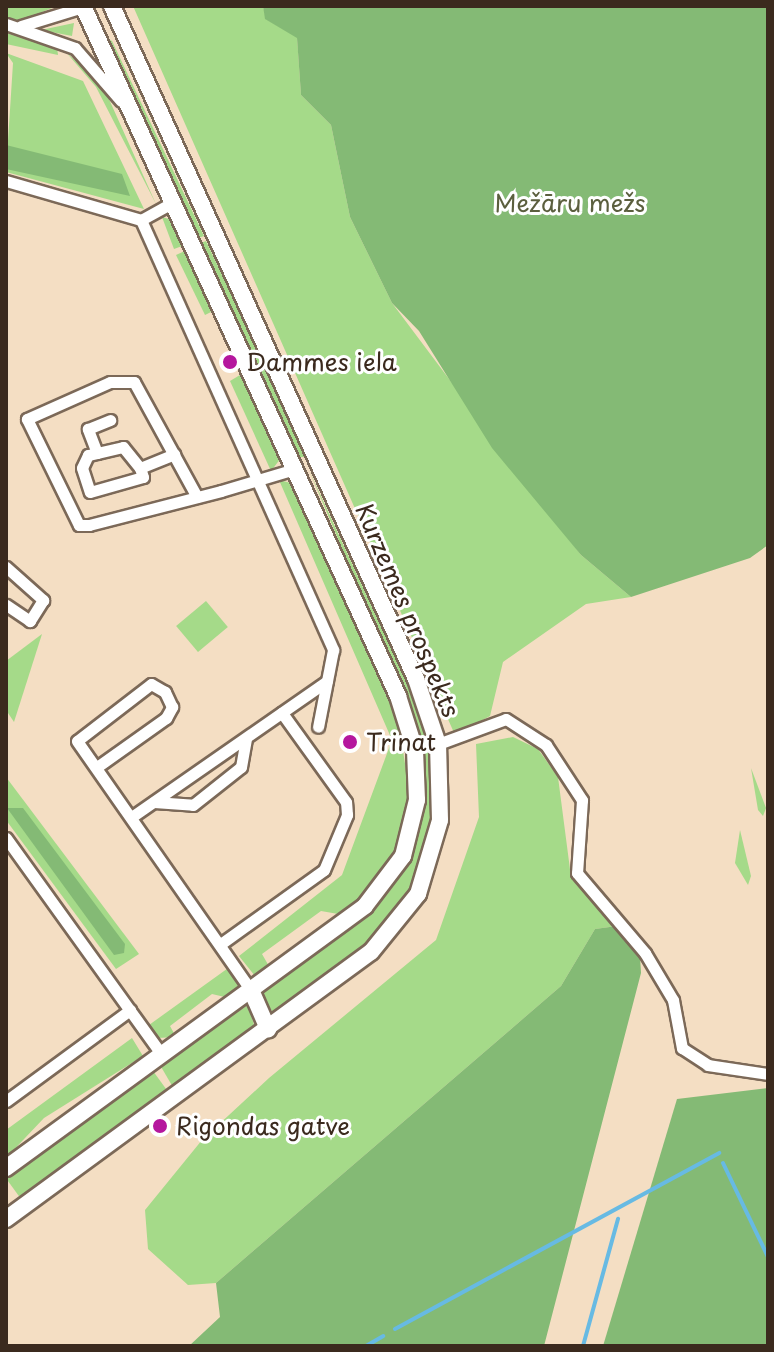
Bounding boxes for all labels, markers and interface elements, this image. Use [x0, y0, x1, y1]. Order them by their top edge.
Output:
park label: Mežāru mežs [495, 189, 645, 217]
place label: Dammes iela [246, 348, 397, 376]
marker: Dammes iela [221, 353, 239, 371]
street label: Kurzemes prospekts [350, 498, 466, 722]
place label: Trinat [366, 728, 436, 756]
marker: Trinat [341, 733, 359, 751]
place label: Rigondas gatve [176, 1112, 352, 1140]
marker: Rigondas gatve [151, 1117, 169, 1135]

